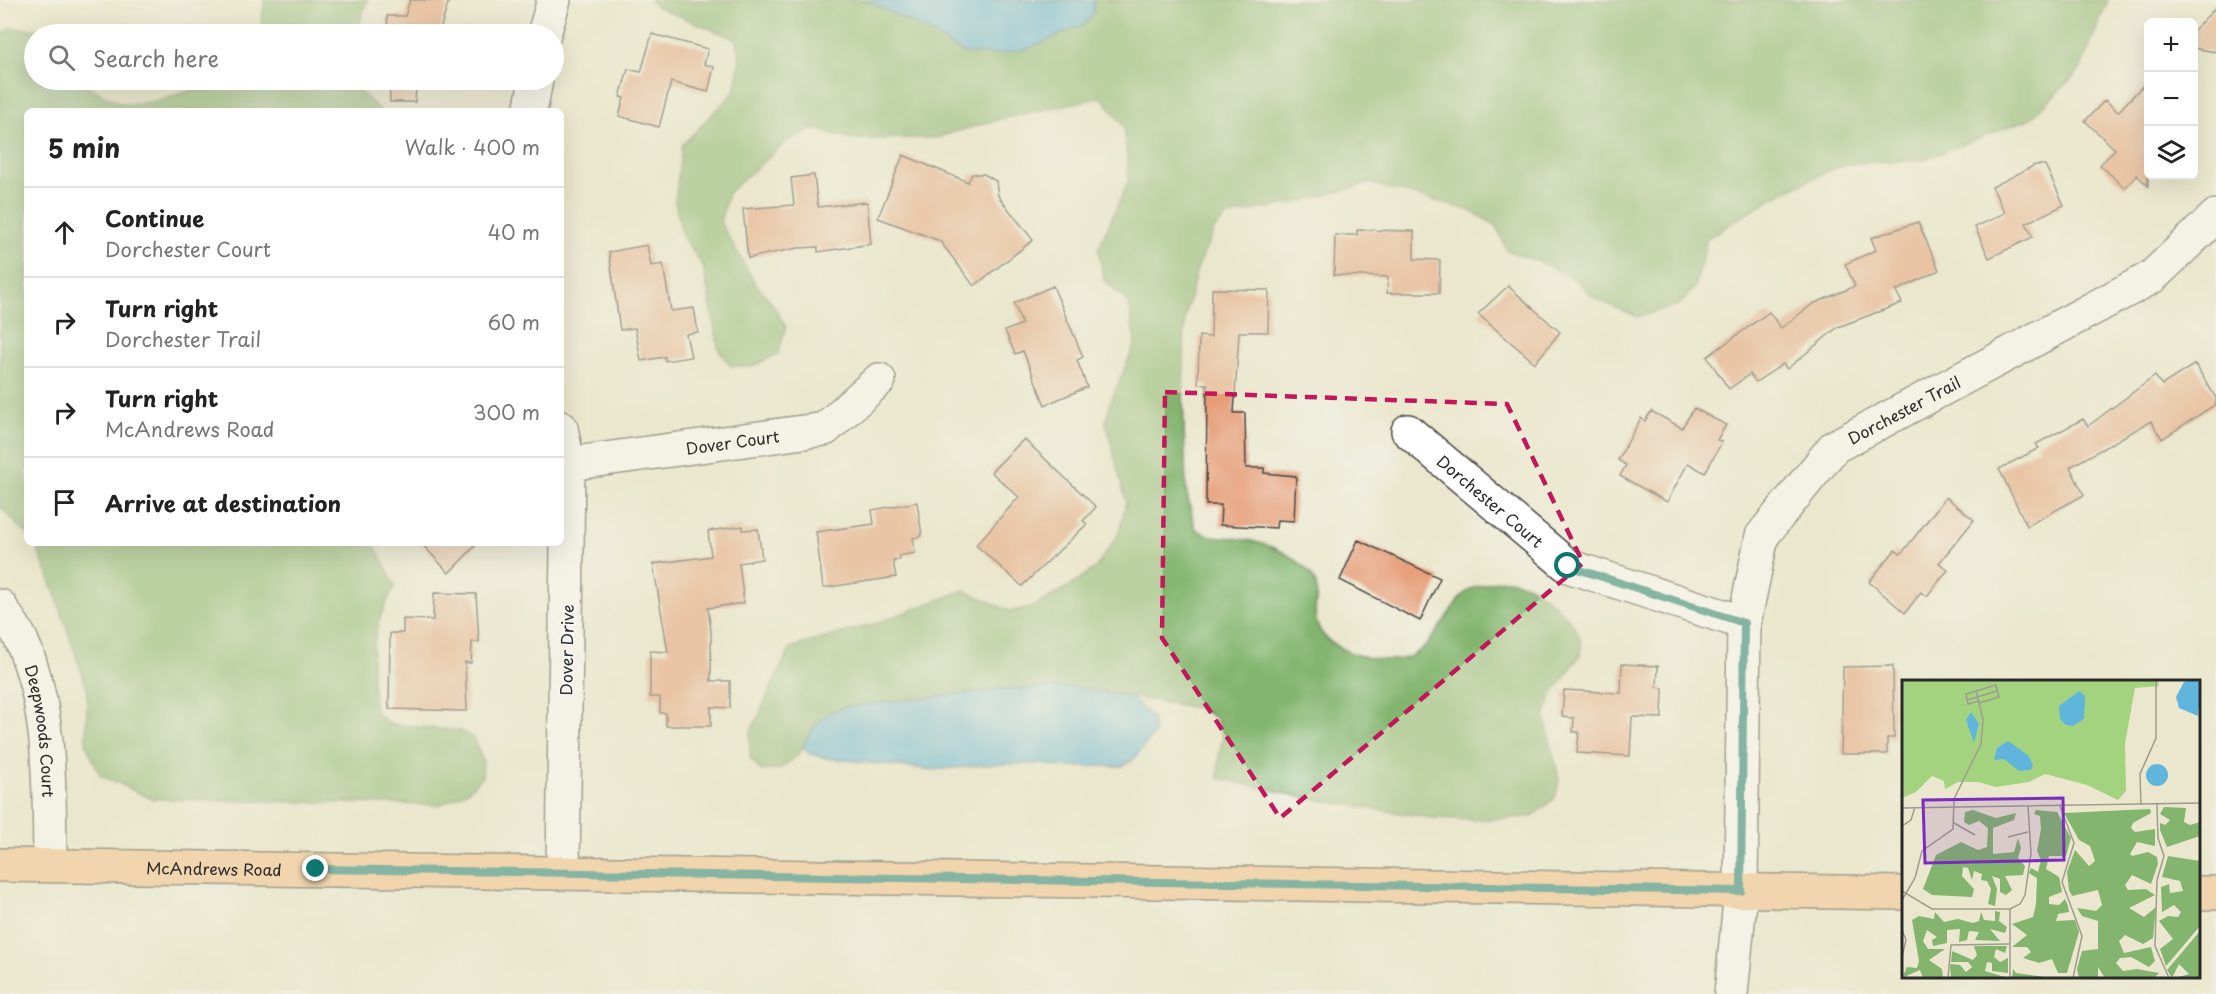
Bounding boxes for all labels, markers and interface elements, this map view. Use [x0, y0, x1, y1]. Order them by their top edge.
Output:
map controls [2144, 18, 2198, 180]
button: + [2144, 18, 2198, 72]
search box [24, 24, 564, 90]
icon: search [45, 41, 78, 74]
text: Search here [93, 41, 219, 74]
button: − [2144, 72, 2198, 126]
button: layers [2144, 126, 2198, 180]
text: 5 min [48, 128, 120, 167]
text: Walk · 400 m [405, 132, 540, 162]
text: Continue [105, 201, 204, 234]
icon: ahead [48, 216, 81, 249]
text: 40 m [488, 217, 540, 247]
text: Dorchester Court [105, 234, 271, 264]
text: Turn right [105, 291, 218, 324]
icon: right [48, 306, 81, 339]
text: 60 m [488, 307, 540, 337]
text: Dorchester Trail [105, 324, 261, 354]
street label: Dorchester Trail [1843, 370, 1965, 450]
text: Turn right [105, 381, 218, 414]
icon: right [48, 396, 81, 429]
text: 300 m [473, 397, 540, 427]
text: McAndrews Road [105, 414, 275, 444]
street label: Dover Court [684, 423, 781, 460]
street label: Dorchester Court [1432, 449, 1549, 553]
icon: arrive [48, 486, 81, 519]
text: Arrive at destination [105, 486, 341, 519]
route start [1554, 552, 1580, 578]
street label: Dover Drive [553, 604, 579, 696]
street label: Deepwoods Court [19, 662, 61, 798]
inset map [1902, 680, 2201, 979]
street label: McAndrews Road [146, 855, 282, 881]
route end [302, 855, 328, 881]

